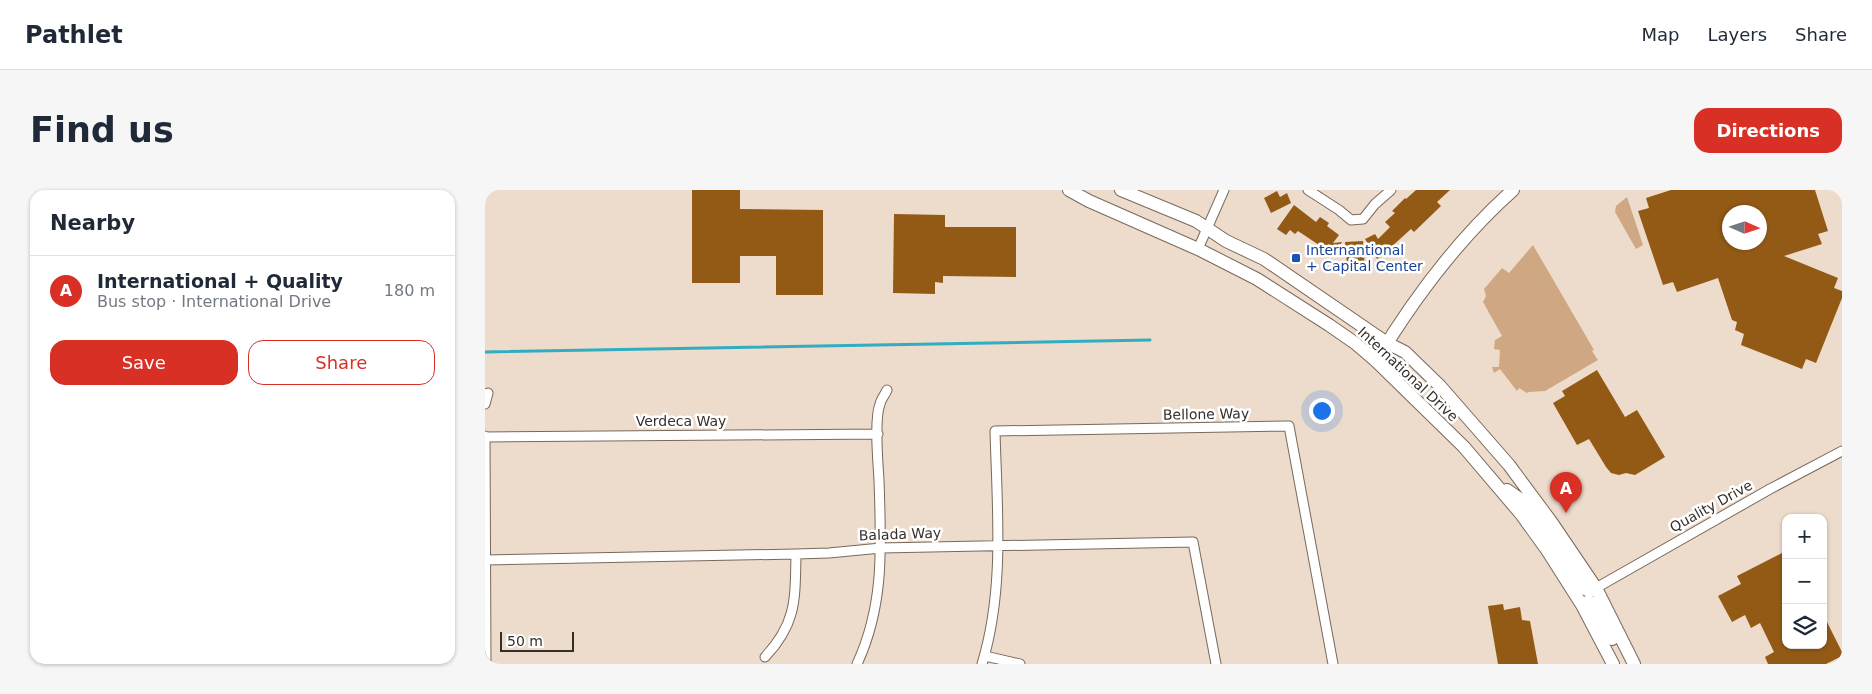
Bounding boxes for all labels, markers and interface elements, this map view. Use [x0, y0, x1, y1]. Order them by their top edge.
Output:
text: Pathlet [25, 21, 123, 49]
text: Map [1641, 24, 1679, 45]
text: Layers [1707, 24, 1767, 45]
text: Share [1795, 24, 1847, 45]
button: Directions [1694, 108, 1842, 153]
text: Find us [30, 110, 174, 150]
north arrow [1722, 205, 1767, 250]
text: Nearby [50, 211, 135, 235]
place label: Internantional + Capital Center [1306, 242, 1423, 274]
marker: Internantional + Capital Center [1290, 252, 1302, 264]
text: International + Quality [97, 270, 343, 292]
text: A [60, 281, 72, 300]
text: 180 m [384, 281, 435, 300]
text: Bus stop · International Drive [97, 292, 331, 311]
street label: International Drive [1355, 323, 1461, 425]
button: Save [50, 340, 238, 385]
button: Share [248, 340, 435, 385]
your location [1309, 398, 1335, 424]
street label: Bellone Way [1163, 405, 1249, 423]
street label: Verdeca Way [636, 413, 726, 429]
pin: A [1550, 472, 1582, 513]
street label: Quality Drive [1667, 477, 1755, 535]
map controls [1782, 514, 1827, 649]
button: + [1782, 514, 1827, 559]
street label: Balada Way [859, 525, 941, 543]
button: − [1782, 559, 1827, 604]
button: layers [1782, 604, 1827, 649]
scale bar [500, 629, 574, 652]
text: 50 m [507, 633, 543, 649]

